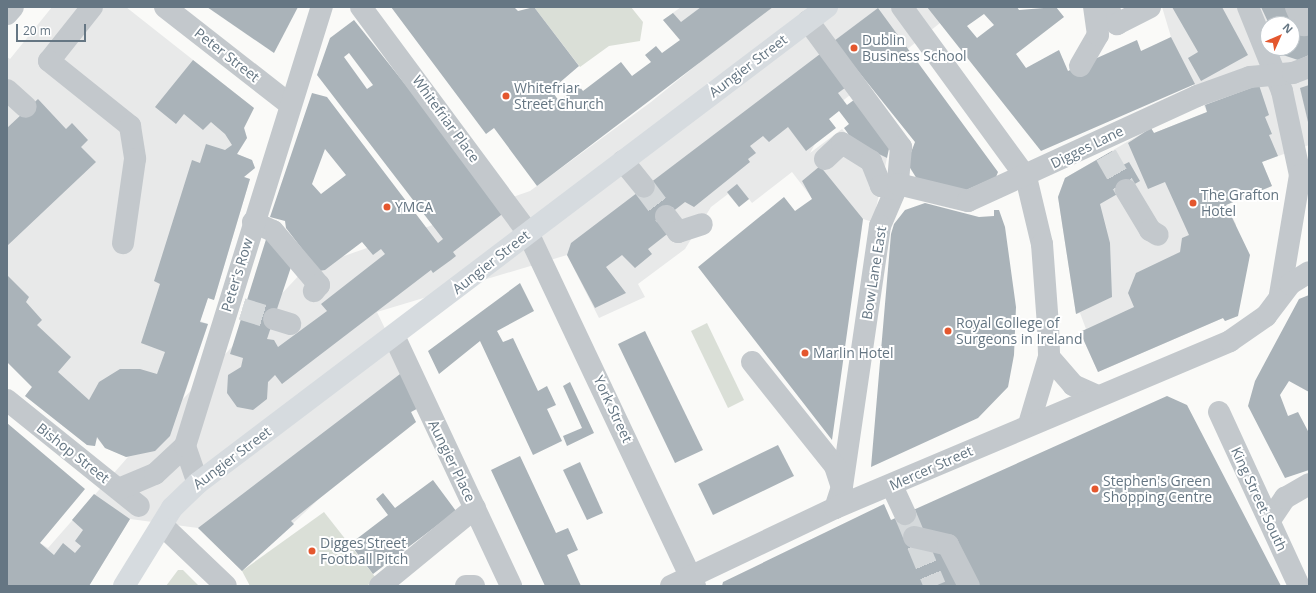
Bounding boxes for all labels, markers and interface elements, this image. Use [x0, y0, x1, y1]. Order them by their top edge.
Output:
scale bar [18, 16, 88, 42]
north arrow [1260, 16, 1300, 56]
text: N [1280, 19, 1297, 36]
text: 20 m [23, 22, 51, 39]
street label: Peter Street [191, 24, 263, 86]
street label: Aungier Street [706, 31, 790, 101]
place label: Dublin Business School [862, 32, 967, 64]
marker: Dublin Business School [849, 43, 859, 53]
street label: Whitefriar Place [409, 72, 483, 166]
place label: Whitefriar Street Church [514, 80, 604, 112]
marker: Whitefriar Street Church [501, 91, 511, 101]
street label: Digges Lane [1048, 122, 1126, 172]
place label: The Grafton Hotel [1201, 187, 1279, 220]
marker: The Grafton Hotel [1188, 198, 1198, 208]
place label: YMCA [395, 199, 433, 215]
marker: YMCA [382, 202, 392, 212]
street label: Bow Lane East [858, 225, 890, 321]
street label: Aungier Street [449, 227, 533, 297]
street label: Peter's Row [218, 236, 256, 314]
place label: Royal College of Surgeons in Ireland [956, 315, 1082, 348]
marker: Royal College of Surgeons in Ireland [943, 326, 953, 336]
place label: Marlin Hotel [813, 345, 894, 361]
marker: Marlin Hotel [800, 348, 810, 358]
street label: York Street [590, 373, 636, 445]
street label: Aungier Place [425, 417, 479, 505]
street label: Bishop Street [33, 419, 113, 487]
street label: Aungier Street [190, 423, 274, 493]
street label: Mercer Street [887, 442, 975, 494]
street label: King Street South [1228, 444, 1290, 554]
place label: Stephen's Green Shopping Centre [1103, 473, 1212, 506]
marker: Stephen's Green Shopping Centre [1090, 484, 1100, 494]
place label: Digges Street Football Pitch [320, 535, 408, 568]
marker: Digges Street Football Pitch [307, 546, 317, 556]

